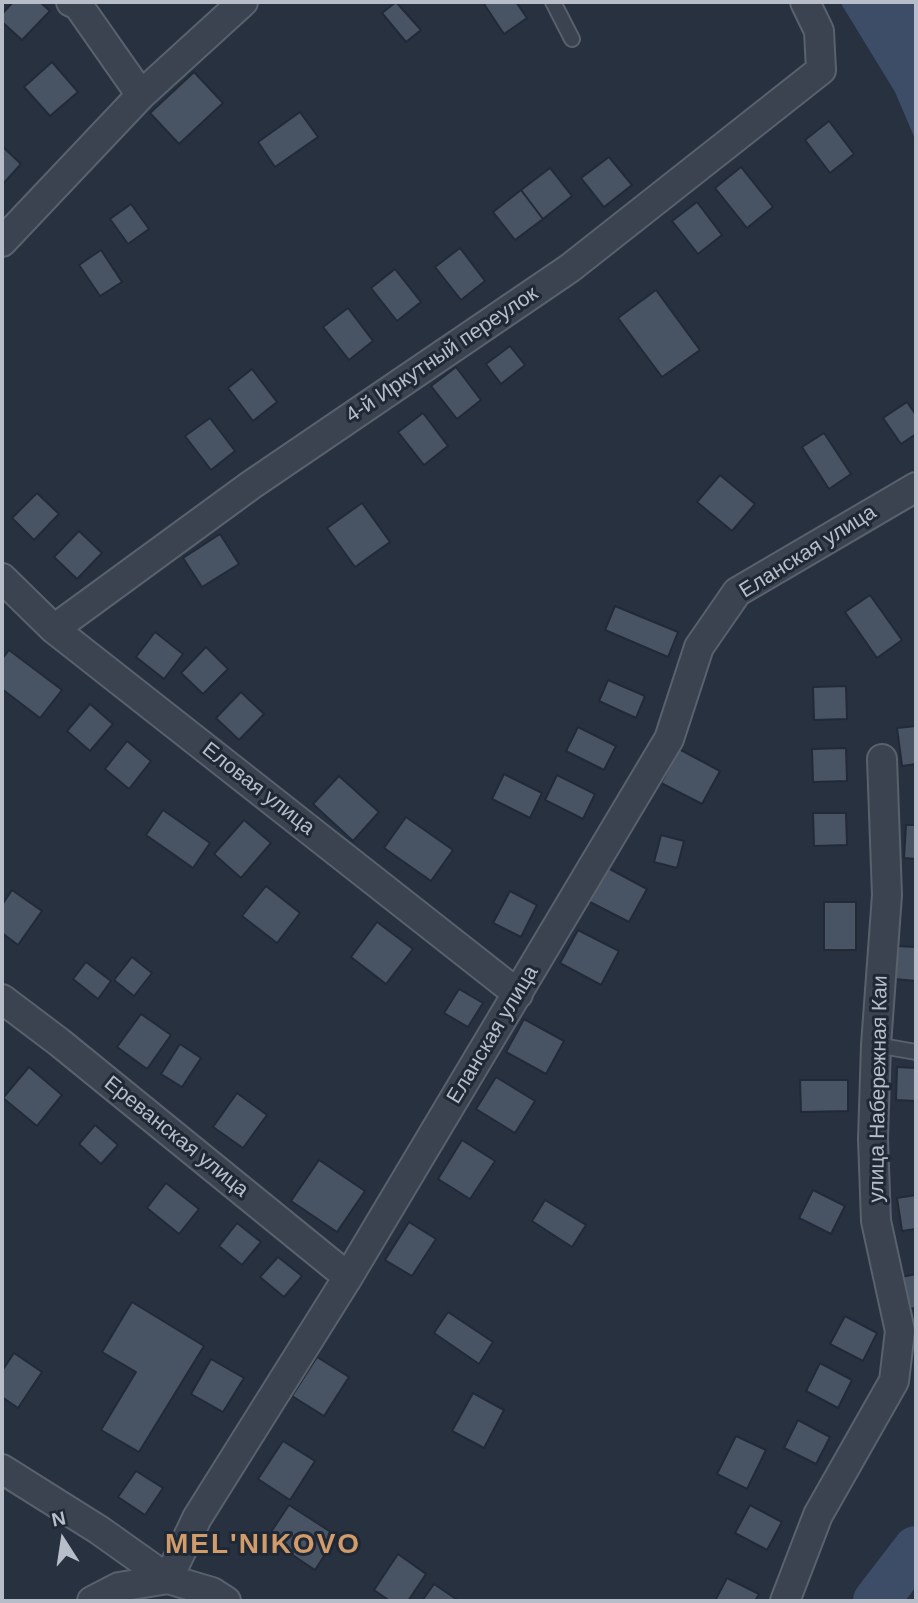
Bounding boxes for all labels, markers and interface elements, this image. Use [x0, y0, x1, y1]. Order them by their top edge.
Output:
street label: 4-й Иркутный переулок [341, 281, 543, 429]
street label: Еланская улица [735, 500, 881, 604]
street label: Еловая улица [197, 737, 319, 841]
street label: Еланская улица [442, 962, 544, 1108]
street label: улица Набережная Каи [864, 975, 894, 1203]
street label: Ереванская улица [99, 1071, 253, 1203]
north arrow [28, 1505, 98, 1575]
text: N [50, 1507, 67, 1531]
district label: MEL'NIKOVO [166, 1528, 360, 1562]

